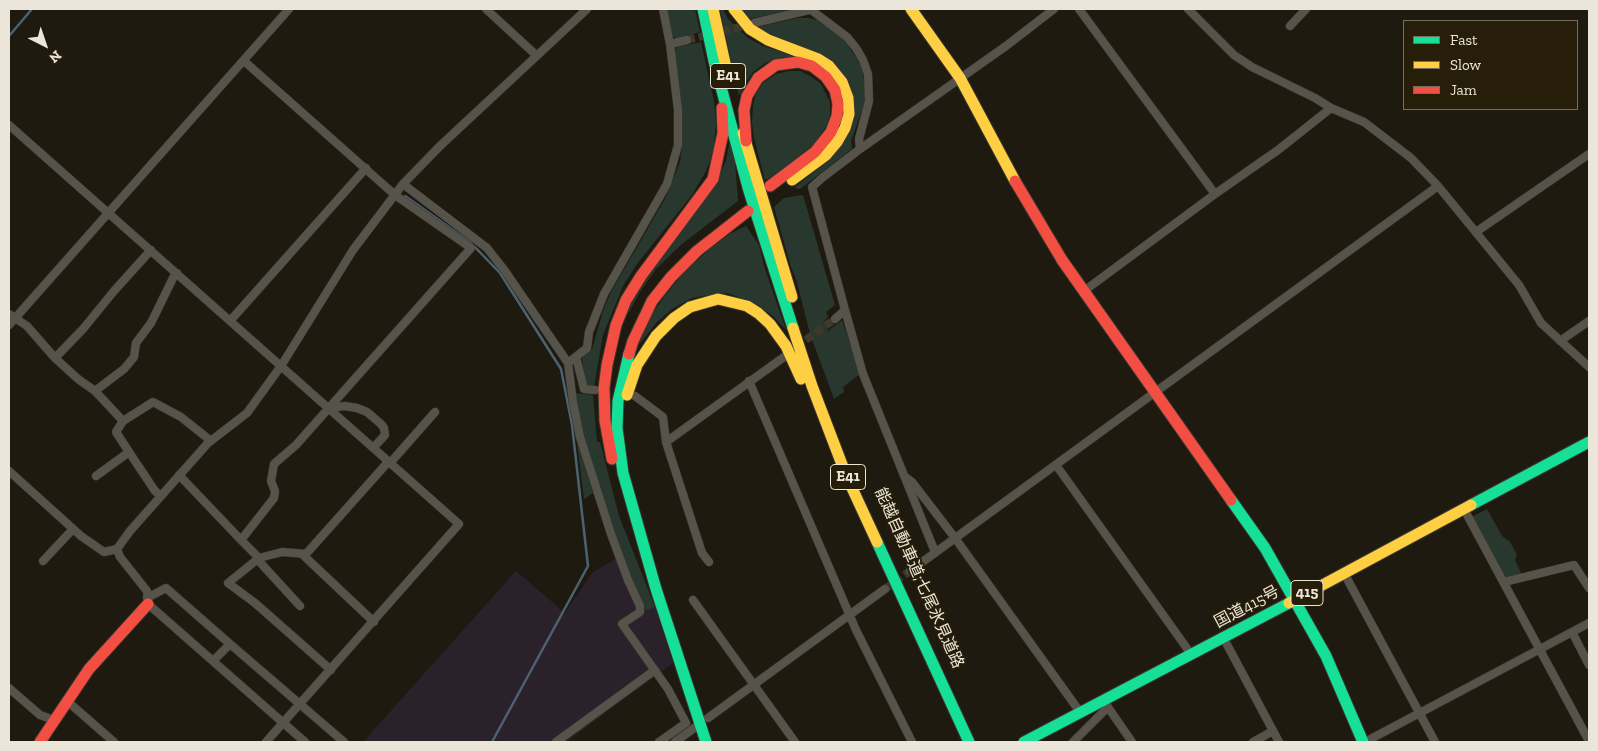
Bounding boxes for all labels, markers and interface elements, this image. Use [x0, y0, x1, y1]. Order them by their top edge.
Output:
north arrow [20, 20, 70, 70]
legend [1403, 20, 1578, 110]
text: Fast [1450, 31, 1478, 49]
text: N [46, 47, 65, 67]
text: Slow [1450, 56, 1481, 74]
road number: E41 [710, 64, 746, 88]
text: Jam [1450, 81, 1477, 99]
road number: E41 [830, 464, 866, 490]
street label: 能越自動車道;七尾氷見道路 [870, 485, 968, 671]
road number: 415 [1291, 580, 1323, 606]
street label: 国道415号 [1211, 582, 1283, 632]

